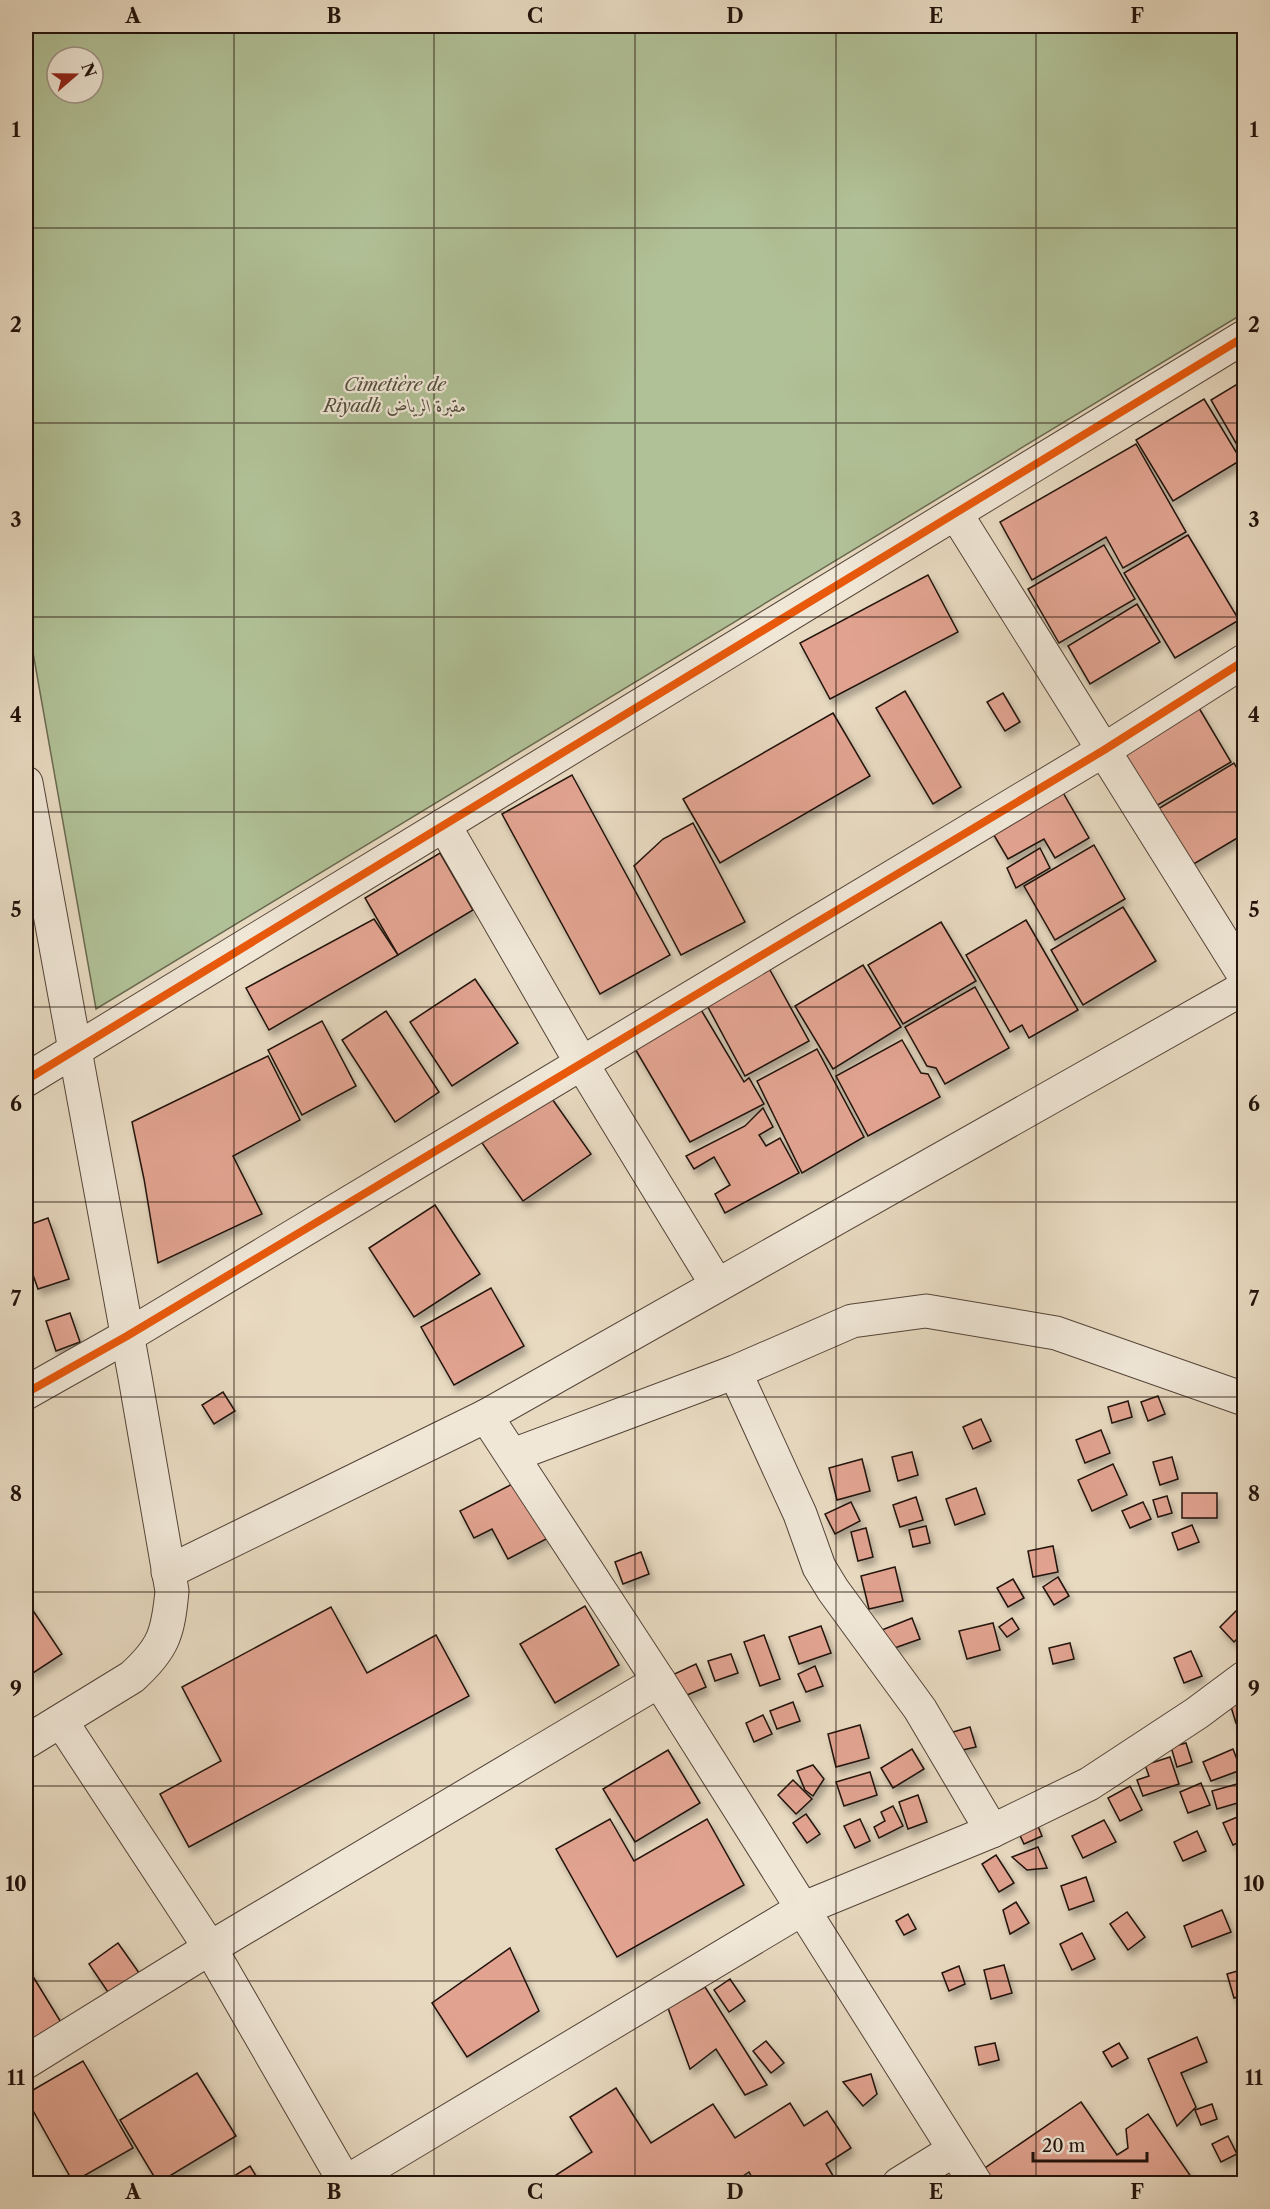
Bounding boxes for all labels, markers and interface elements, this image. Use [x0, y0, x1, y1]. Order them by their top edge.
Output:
text: A [124, 4, 141, 28]
text: B [327, 4, 342, 28]
text: C [527, 4, 543, 28]
text: D [726, 4, 744, 28]
text: E [929, 4, 943, 28]
text: F [1130, 4, 1144, 28]
north arrow [45, 45, 105, 105]
text: N [77, 60, 101, 80]
text: 1 [12, 118, 21, 142]
text: 1 [1250, 118, 1259, 142]
text: 2 [10, 313, 22, 337]
text: 2 [1248, 313, 1260, 337]
park label: Cimetière de Riyadh مقبرة الرياض [322, 374, 466, 417]
text: 3 [10, 508, 22, 532]
text: 3 [1248, 508, 1260, 532]
text: 4 [10, 703, 22, 727]
text: 4 [1248, 703, 1260, 727]
text: 5 [10, 898, 22, 922]
text: 5 [1248, 898, 1260, 922]
text: 6 [10, 1092, 22, 1116]
text: 6 [1248, 1092, 1260, 1116]
text: 7 [11, 1287, 22, 1311]
text: 7 [1249, 1287, 1260, 1311]
text: 8 [10, 1482, 22, 1506]
text: 8 [1248, 1482, 1260, 1506]
text: 9 [10, 1677, 22, 1701]
text: 9 [1248, 1677, 1260, 1701]
text: 10 [5, 1872, 27, 1896]
text: 10 [1243, 1872, 1265, 1896]
text: 11 [7, 2066, 25, 2090]
text: 11 [1245, 2066, 1263, 2090]
scale bar [1033, 2125, 1147, 2163]
text: 20 m [1042, 2135, 1086, 2157]
text: A [124, 2180, 141, 2204]
text: B [327, 2180, 342, 2204]
text: C [527, 2180, 543, 2204]
text: D [726, 2180, 744, 2204]
text: E [929, 2180, 943, 2204]
text: F [1130, 2180, 1144, 2204]

